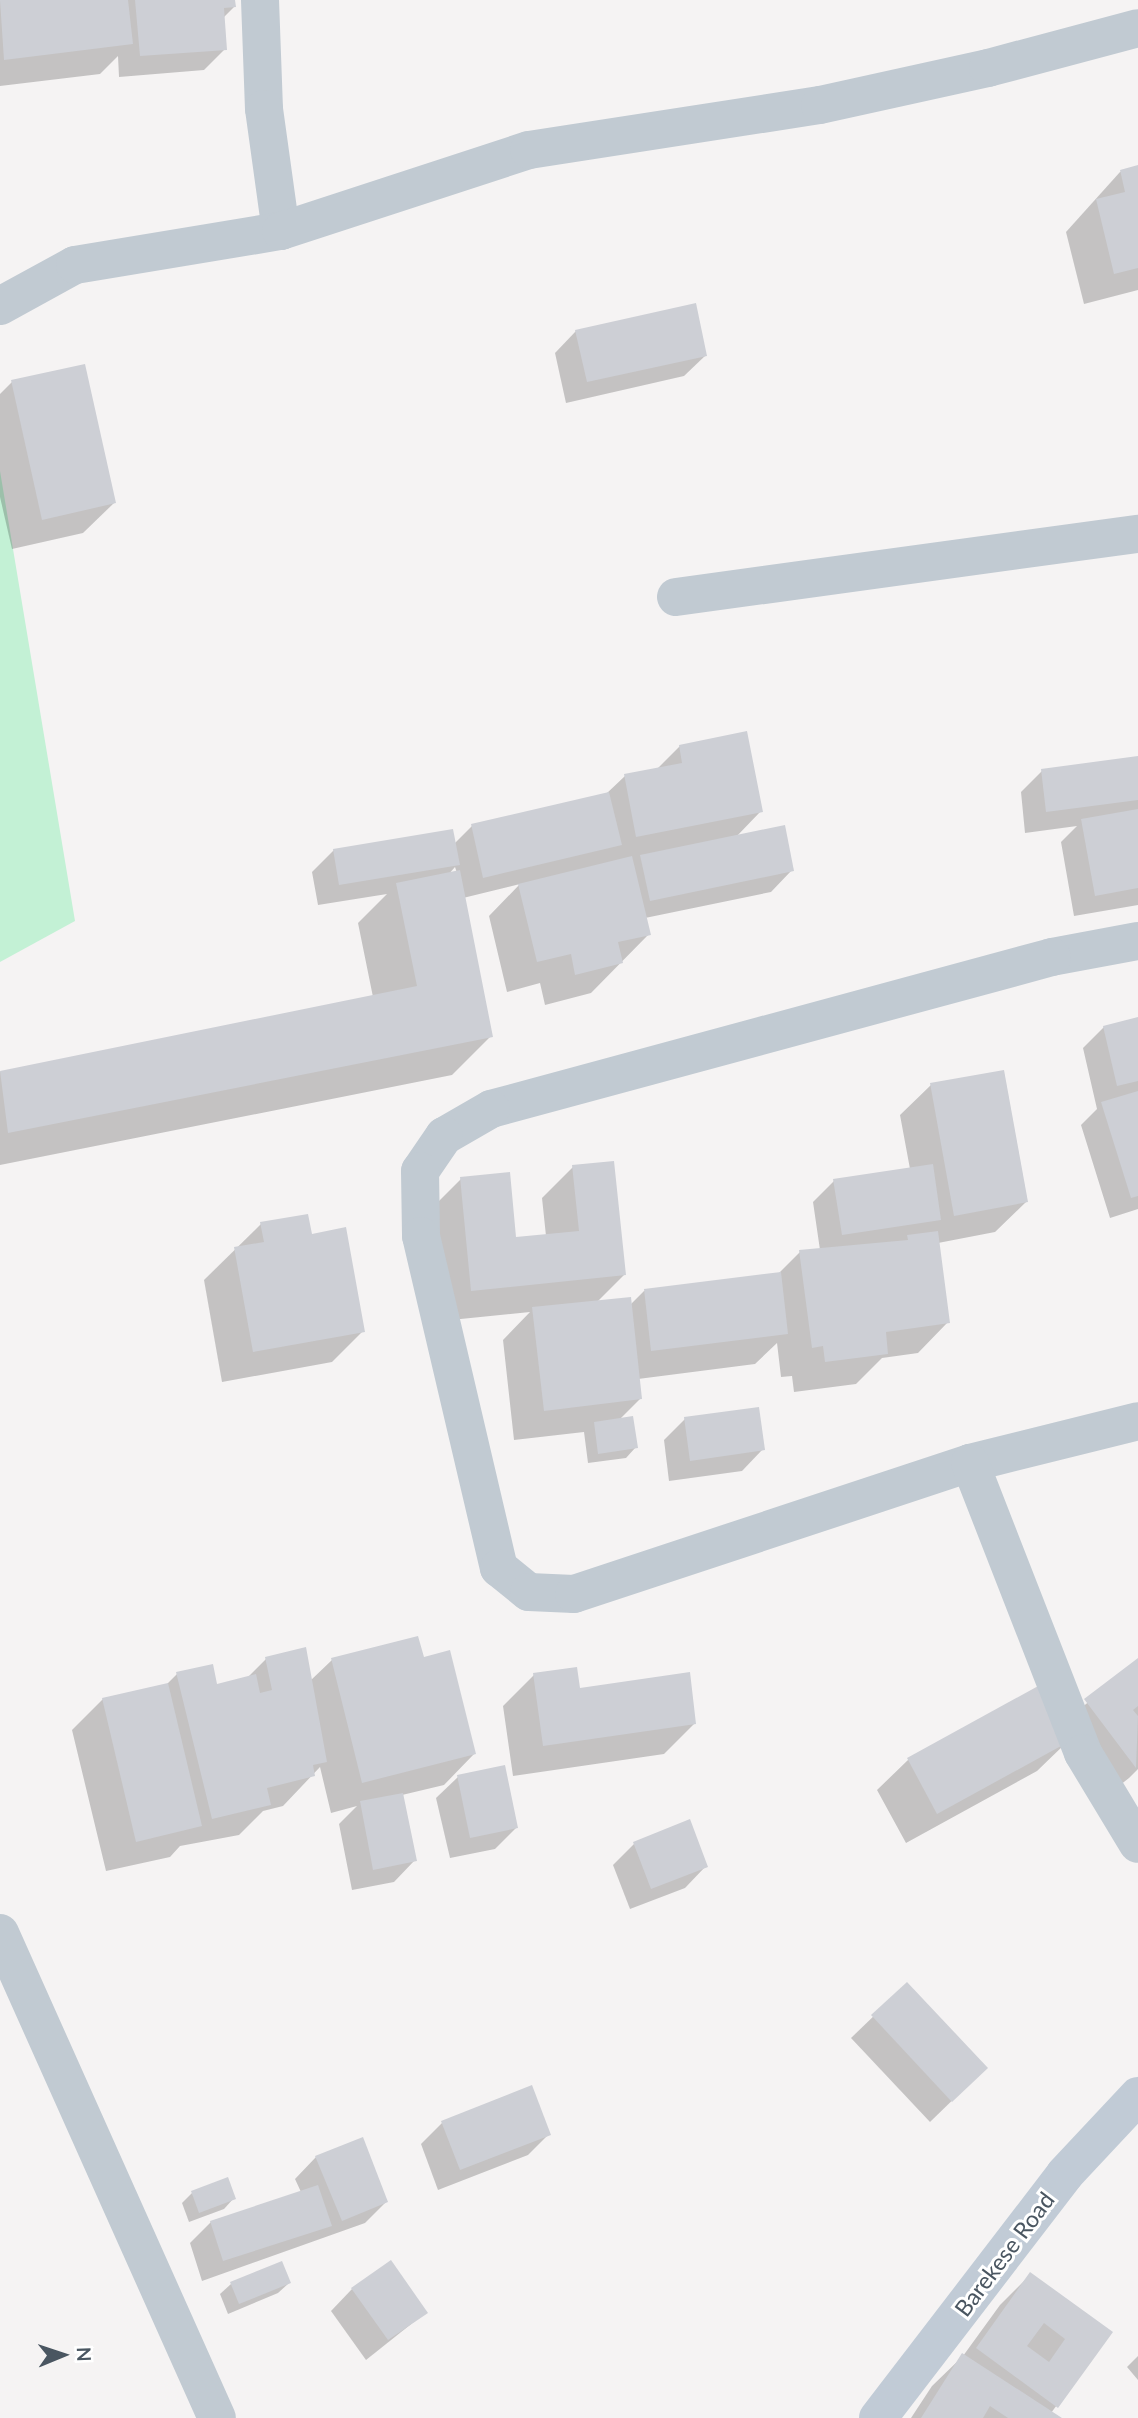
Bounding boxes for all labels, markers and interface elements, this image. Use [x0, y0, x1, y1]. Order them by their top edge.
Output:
street label: Barekese Road [948, 2186, 1060, 2322]
north arrow [28, 2320, 98, 2390]
text: N [73, 2347, 96, 2362]

